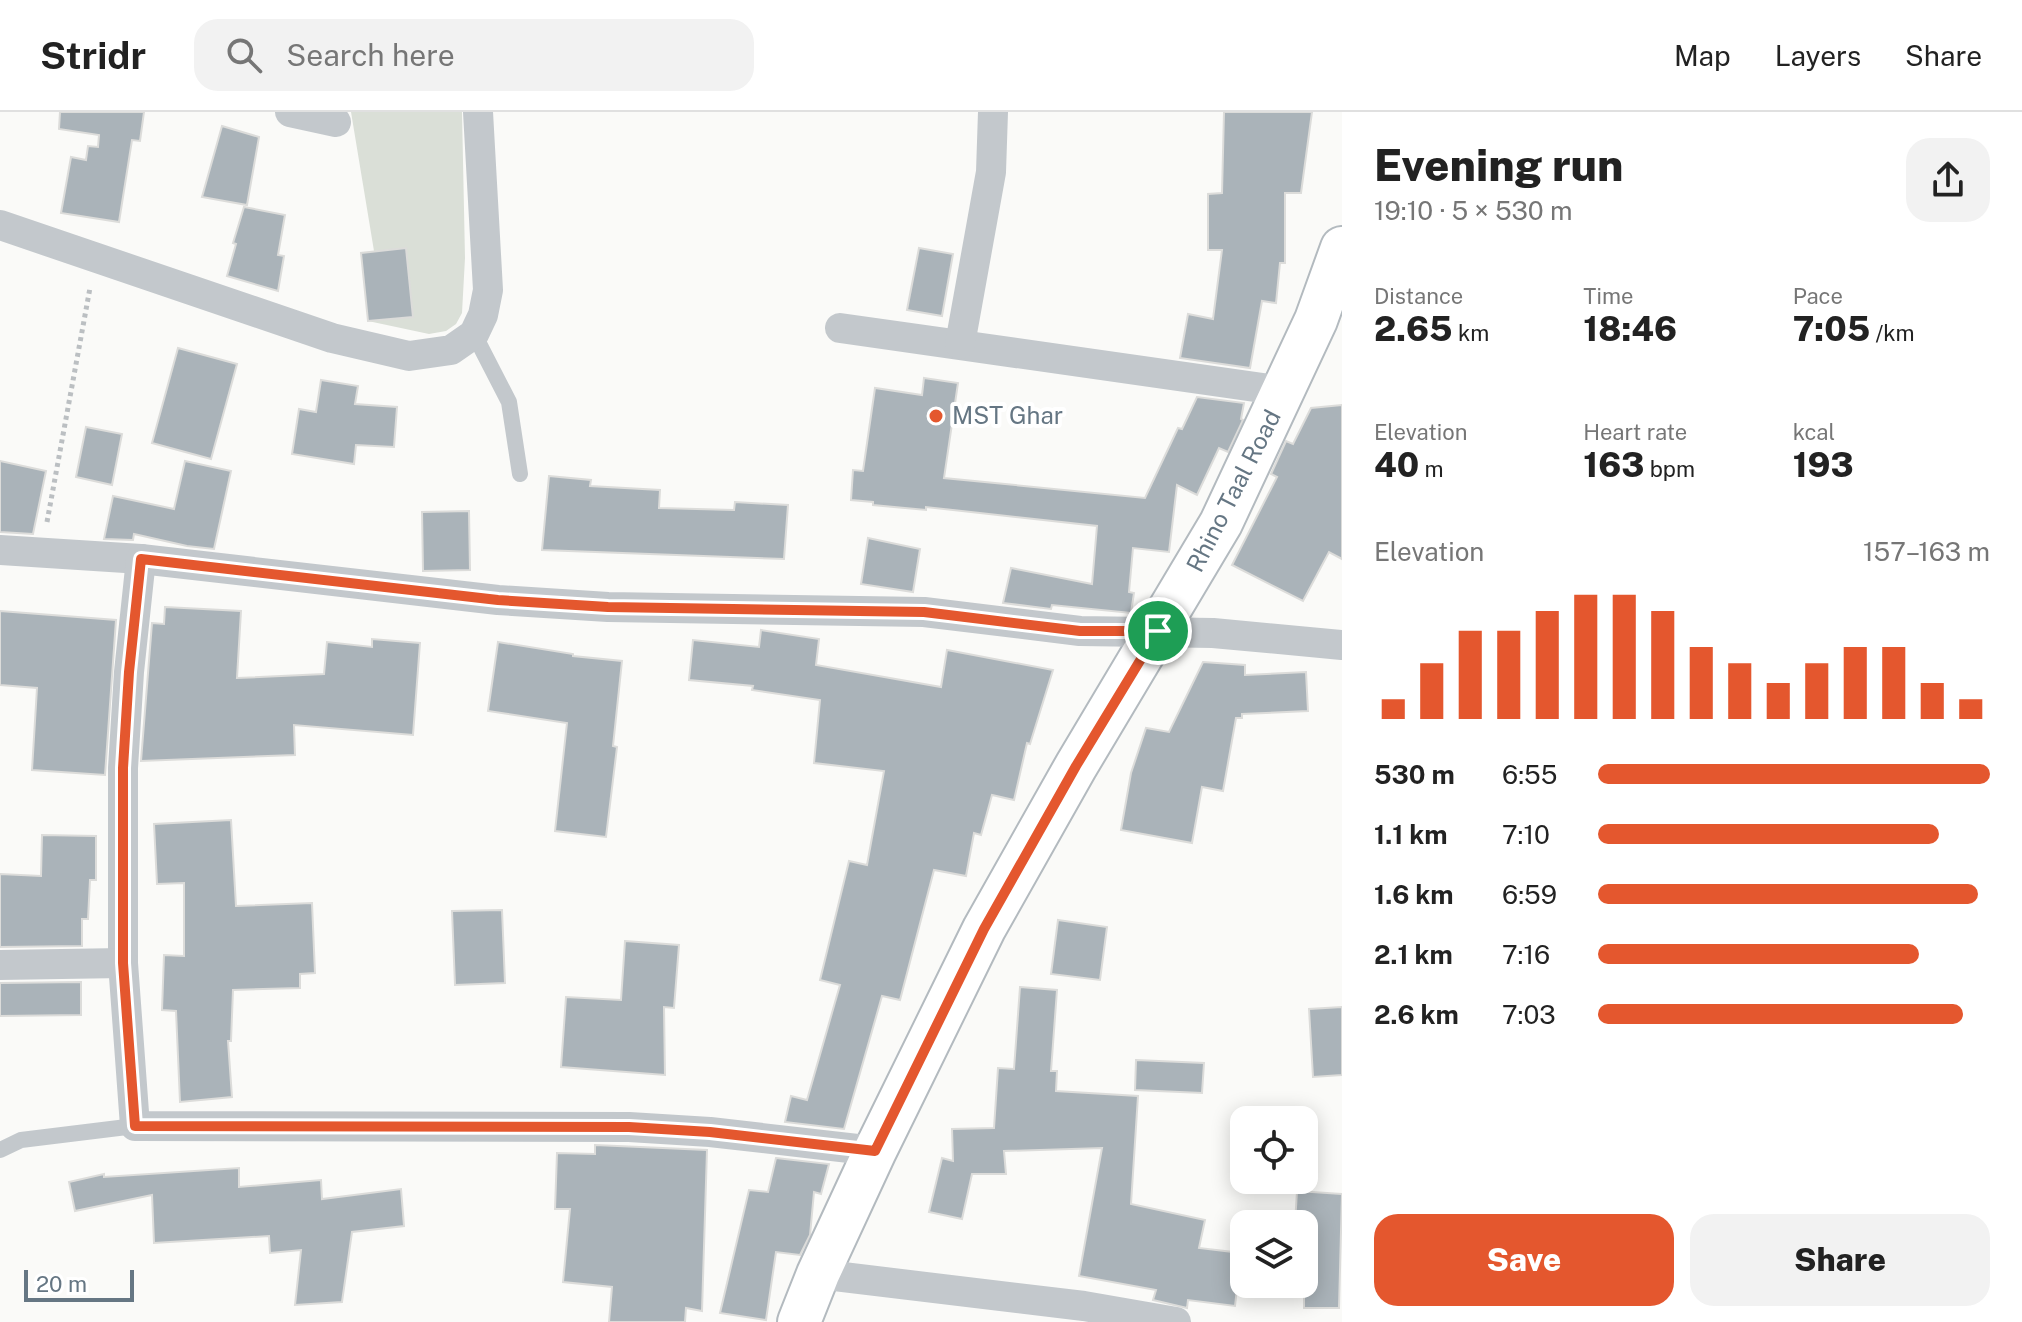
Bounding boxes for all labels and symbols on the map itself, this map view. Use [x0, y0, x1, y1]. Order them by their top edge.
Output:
place label: MST Ghar [952, 401, 1063, 429]
street label: Rhino Taal Road [1180, 405, 1286, 576]
marker: MST Ghar [927, 407, 945, 425]
pin [1124, 597, 1192, 665]
scale bar [24, 1266, 134, 1302]

